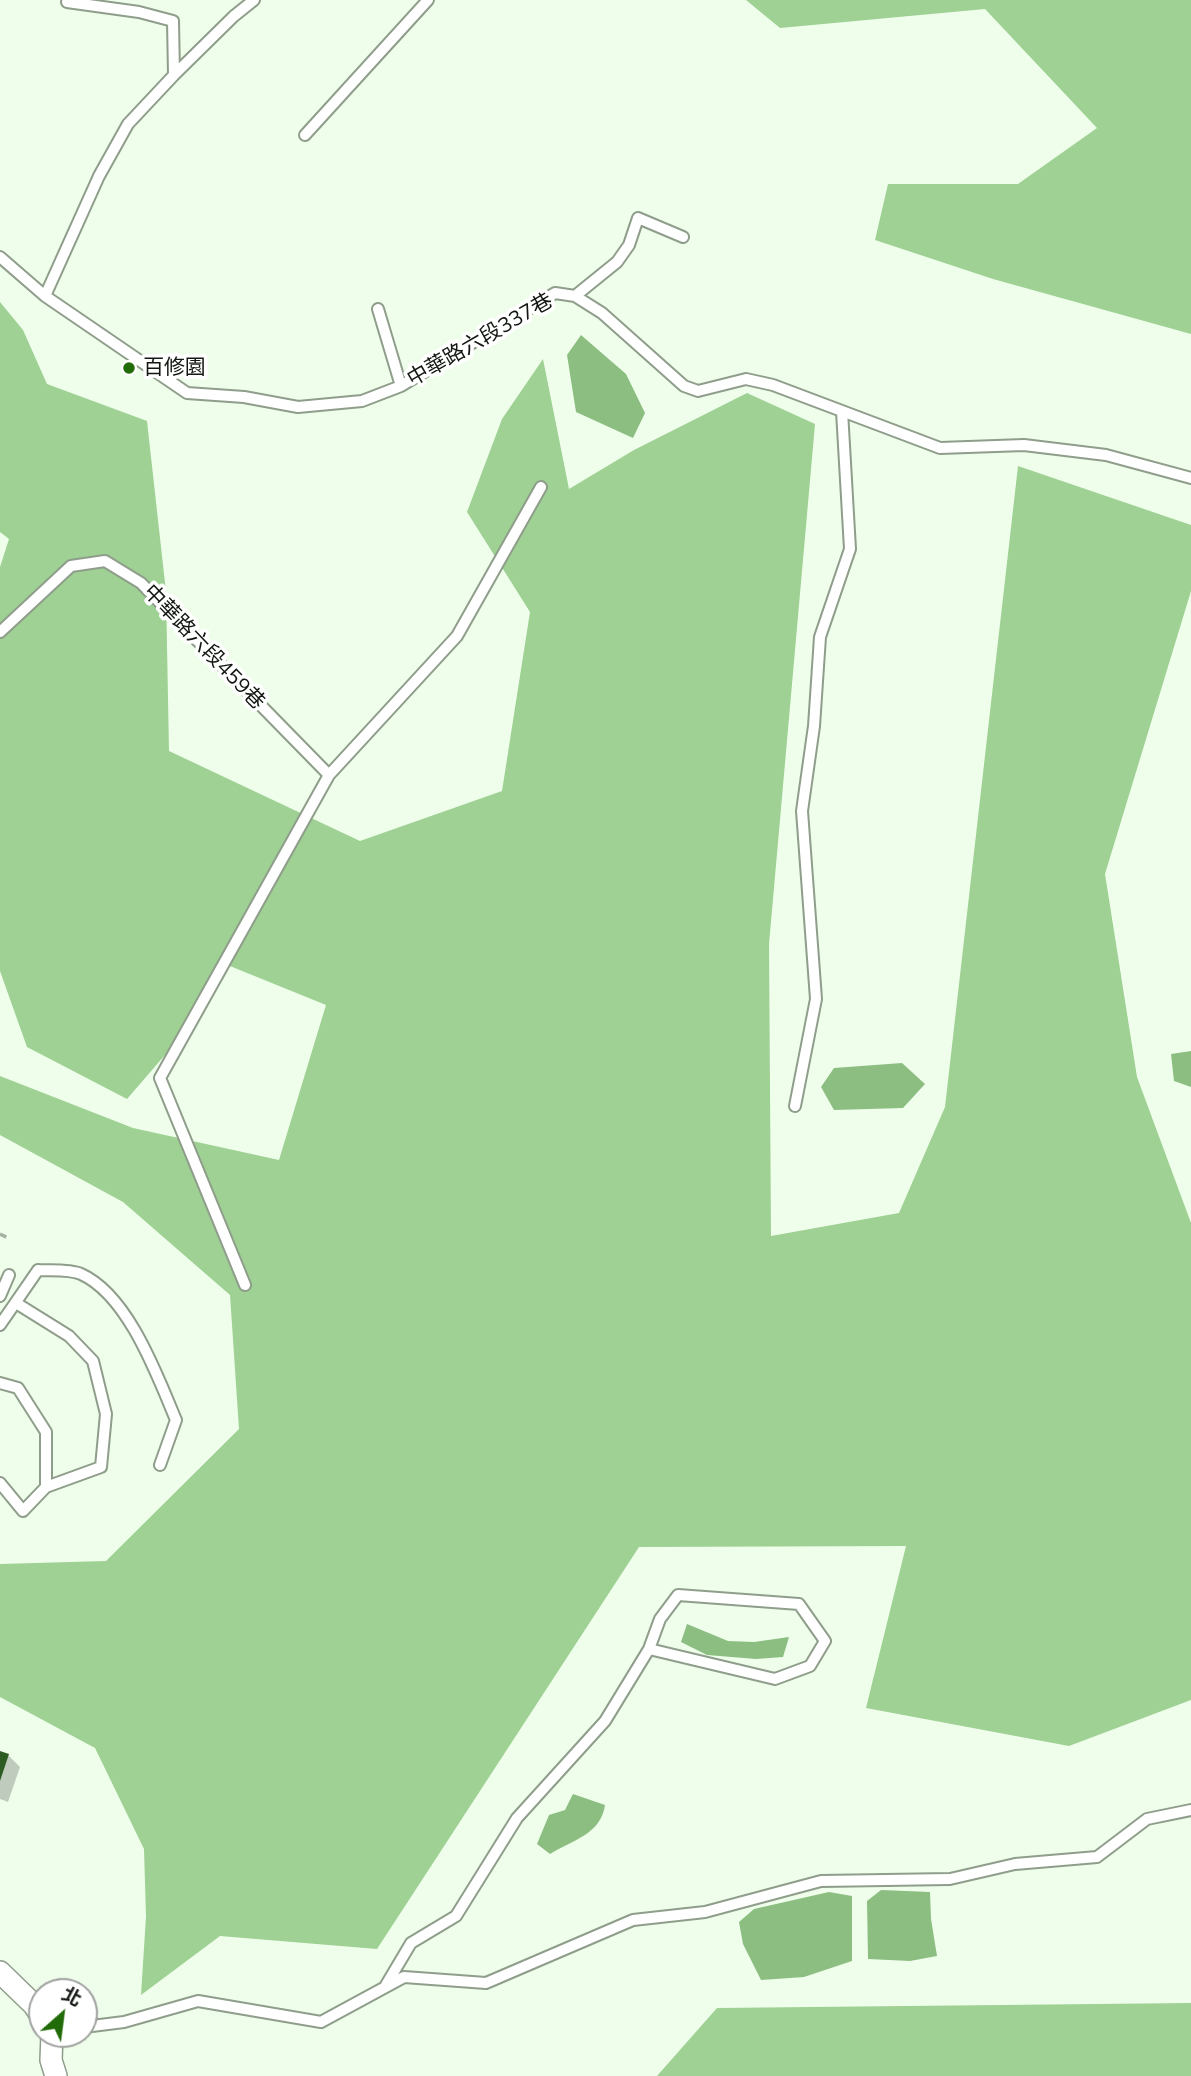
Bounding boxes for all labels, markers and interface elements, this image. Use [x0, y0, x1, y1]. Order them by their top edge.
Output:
street label: 中華路六段337巷 [403, 288, 557, 392]
place label: 百修園 [143, 355, 206, 381]
marker: 百修園 [121, 360, 137, 376]
street label: 中華路六段459巷 [138, 579, 270, 715]
north arrow [28, 1978, 98, 2048]
text: 北 [58, 1981, 86, 2011]

